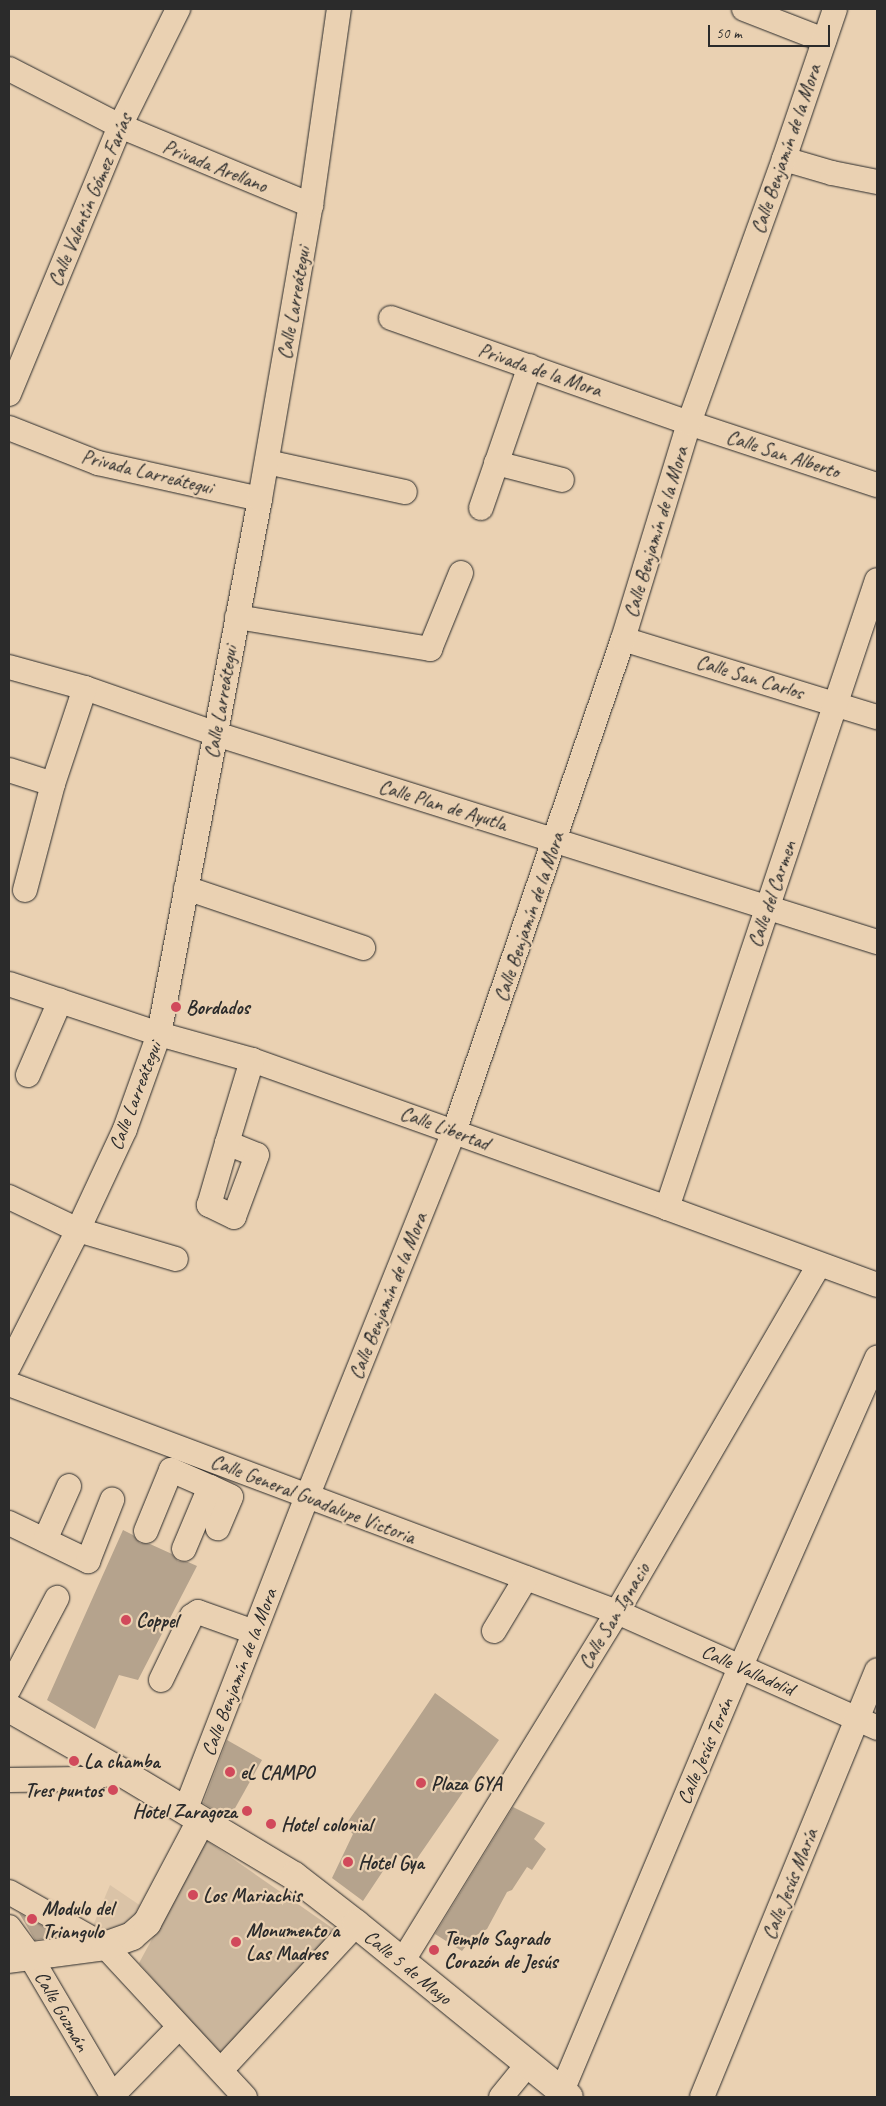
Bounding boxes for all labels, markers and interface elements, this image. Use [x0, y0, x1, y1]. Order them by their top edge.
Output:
scale bar [711, 15, 834, 47]
text: 50 m [716, 24, 742, 43]
street label: Calle Benjamín de la Mora [746, 62, 826, 236]
street label: Calle Valentín Gómez Farías [43, 110, 137, 290]
street label: Privada Arellano [159, 134, 271, 198]
street label: Calle Larreátegui [272, 245, 316, 361]
street label: Privada de la Mora [475, 338, 605, 402]
street label: Calle San Alberto [723, 424, 843, 484]
street label: Privada Larreátegui [79, 444, 215, 500]
street label: Calle Benjamín de la Mora [619, 444, 693, 620]
street label: Calle Larreátegui [199, 644, 243, 760]
street label: Calle San Carlos [693, 649, 807, 705]
street label: Calle Plan de Ayutla [376, 774, 510, 836]
street label: Calle Benjamín de la Mora [489, 830, 569, 1004]
street label: Calle del Carmen [742, 837, 802, 951]
place label: Bordados [186, 995, 249, 1019]
marker: Bordados [170, 1001, 182, 1013]
street label: Calle Larreátegui [103, 1038, 167, 1154]
street label: Calle Libertad [397, 1101, 493, 1155]
street label: Calle Benjamín de la Mora [344, 1210, 432, 1382]
street label: Calle General Guadalupe Victoria [208, 1449, 418, 1549]
street label: Calle San Ignacio [573, 1559, 655, 1673]
street label: Calle Benjamín de la Mora [196, 1586, 282, 1758]
place label: Coppel [136, 1608, 178, 1632]
marker: Coppel [120, 1614, 132, 1626]
street label: Calle Valladolid [698, 1639, 798, 1701]
street label: Calle Jesús Terán [672, 1694, 738, 1808]
place label: La chamba [84, 1749, 160, 1773]
marker: La chamba [68, 1755, 80, 1767]
place label: eL CAMPO [240, 1760, 313, 1784]
marker: eL CAMPO [224, 1766, 236, 1778]
place label: Plaza GYA [431, 1771, 501, 1795]
marker: Plaza GYA [415, 1777, 427, 1789]
place label: Tres puntos [25, 1778, 103, 1802]
marker: Tres puntos [107, 1784, 119, 1796]
place label: Hotel Zaragoza [132, 1799, 237, 1823]
marker: Hotel Zaragoza [241, 1805, 253, 1817]
place label: Hotel colonial [281, 1812, 372, 1836]
marker: Hotel colonial [265, 1818, 277, 1830]
street label: Calle Jesús María [757, 1825, 823, 1943]
place label: Hotel Gya [358, 1850, 424, 1874]
marker: Hotel Gya [342, 1856, 354, 1868]
place label: Los Mariachis [203, 1883, 301, 1907]
marker: Los Mariachis [187, 1889, 199, 1901]
place label: Modulo del Triangulo [42, 1896, 113, 1943]
marker: Modulo del Triangulo [26, 1913, 38, 1925]
place label: Monumento a Las Madres [246, 1918, 340, 1965]
street label: Calle 5 de Mayo [359, 1924, 457, 2010]
place label: Templo Sagrado Corazón de Jesús [444, 1926, 557, 1973]
marker: Monumento a Las Madres [230, 1936, 242, 1948]
marker: Templo Sagrado Corazón de Jesús [428, 1944, 440, 1956]
street label: Calle Guzmán [29, 1966, 95, 2056]

